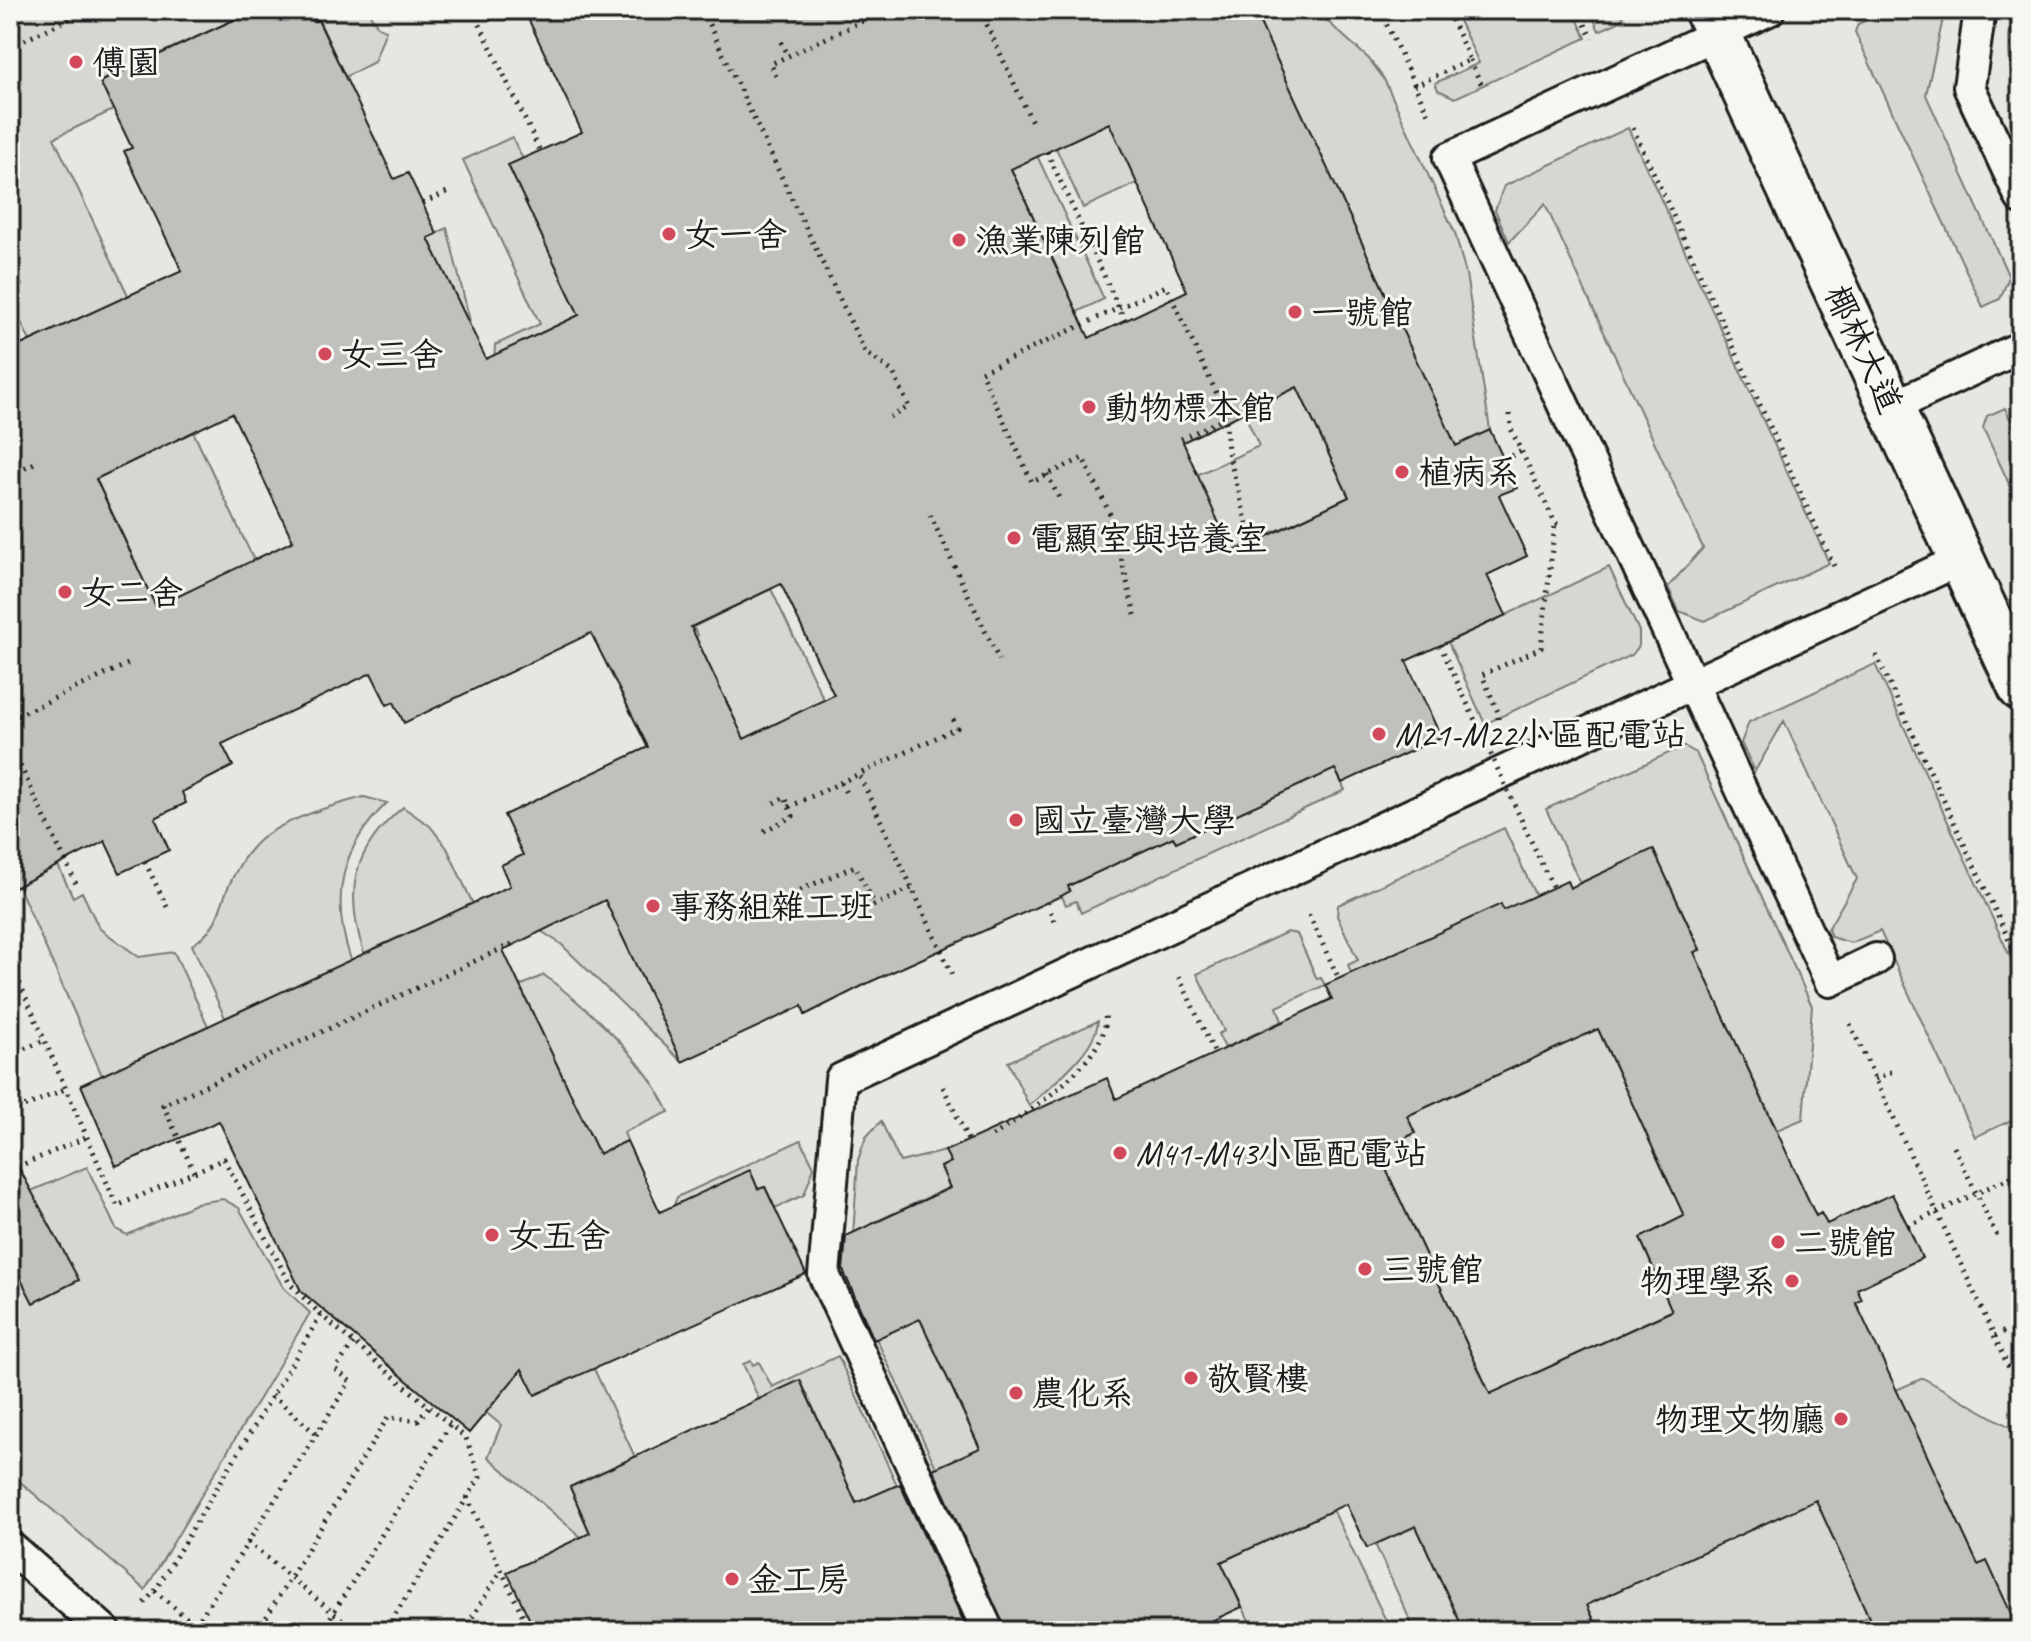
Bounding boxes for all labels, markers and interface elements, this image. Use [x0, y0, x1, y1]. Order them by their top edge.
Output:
place label: 傅園 [92, 41, 160, 84]
marker: 傅園 [67, 53, 85, 71]
place label: 女一舍 [685, 213, 787, 256]
place label: 漁業陳列館 [975, 219, 1145, 262]
marker: 女一舍 [660, 225, 678, 243]
marker: 漁業陳列館 [950, 231, 968, 249]
street label: 椰林大道 [1816, 278, 1912, 420]
place label: 一號館 [1311, 291, 1413, 334]
marker: 一號館 [1286, 303, 1304, 321]
place label: 女三舍 [341, 333, 443, 376]
marker: 女三舍 [316, 345, 334, 363]
place label: 動物標本館 [1105, 386, 1275, 429]
marker: 動物標本館 [1080, 398, 1098, 416]
place label: 植病系 [1418, 451, 1520, 494]
marker: 植病系 [1393, 463, 1411, 481]
place label: 電顯室與培養室 [1030, 517, 1268, 560]
marker: 電顯室與培養室 [1005, 529, 1023, 547]
place label: 女二舍 [81, 571, 183, 614]
marker: 女二舍 [56, 583, 74, 601]
place label: M21-M22小區配電站 [1395, 713, 1686, 756]
marker: M21-M22小區配電站 [1370, 725, 1388, 743]
place label: 國立臺灣大學 [1032, 799, 1236, 842]
marker: 國立臺灣大學 [1007, 811, 1025, 829]
place label: 事務組雜工班 [669, 885, 873, 928]
marker: 事務組雜工班 [644, 897, 662, 915]
place label: M41-M43小區配電站 [1136, 1132, 1427, 1175]
marker: M41-M43小區配電站 [1111, 1144, 1129, 1162]
place label: 女五舍 [508, 1214, 610, 1257]
place label: 二號館 [1794, 1221, 1896, 1264]
marker: 女五舍 [483, 1226, 501, 1244]
marker: 二號館 [1769, 1233, 1787, 1251]
place label: 三號館 [1381, 1248, 1483, 1291]
marker: 三號館 [1356, 1260, 1374, 1278]
place label: 物理學系 [1640, 1260, 1776, 1303]
marker: 物理學系 [1783, 1272, 1801, 1290]
place label: 敬賢樓 [1207, 1357, 1309, 1400]
marker: 敬賢樓 [1182, 1369, 1200, 1387]
place label: 農化系 [1032, 1372, 1134, 1415]
marker: 農化系 [1007, 1384, 1025, 1402]
place label: 物理文物廳 [1655, 1398, 1825, 1441]
marker: 物理文物廳 [1832, 1410, 1850, 1428]
place label: 金工房 [748, 1558, 850, 1601]
marker: 金工房 [723, 1570, 741, 1588]

